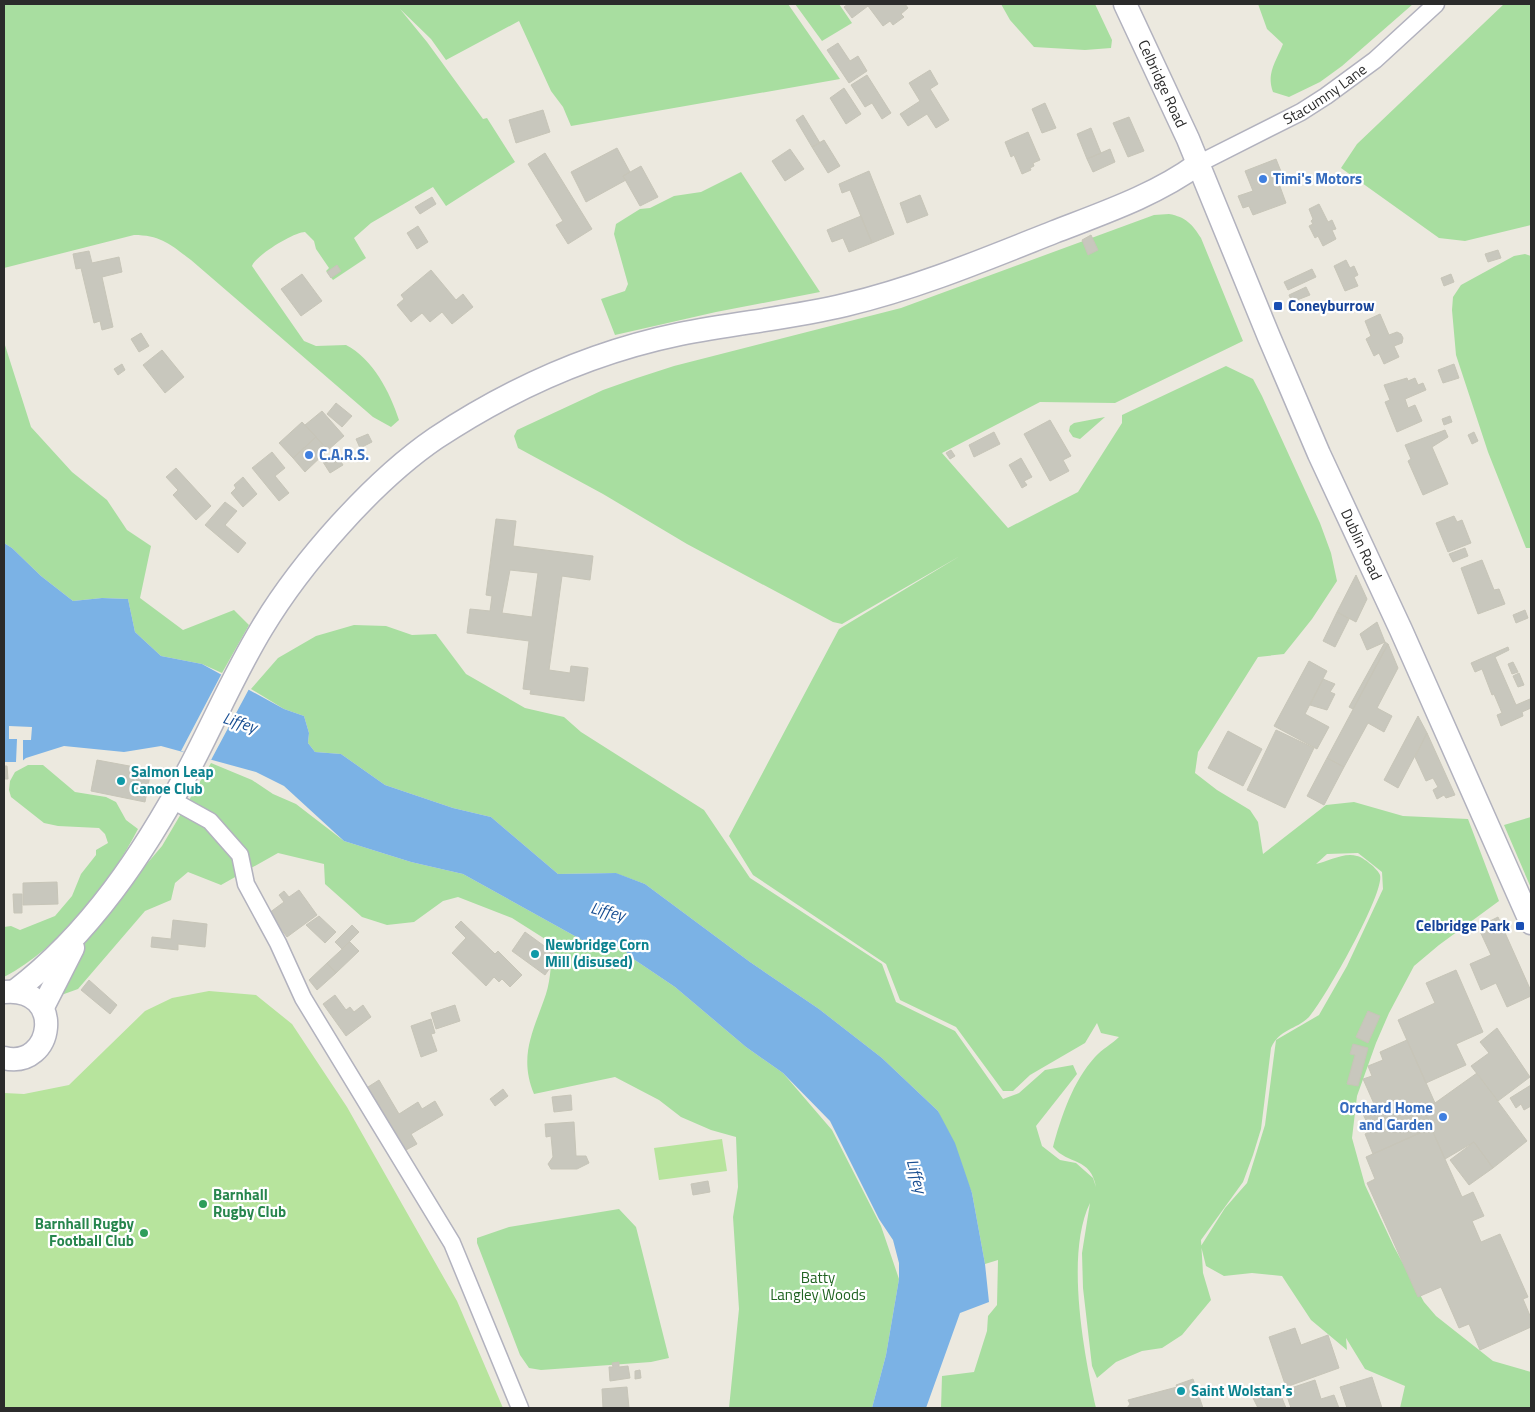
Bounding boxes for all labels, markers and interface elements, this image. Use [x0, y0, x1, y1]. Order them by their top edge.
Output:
street label: Celbridge Road [1132, 36, 1193, 131]
street label: Stacumny Lane [1279, 58, 1371, 130]
place label: Timi's Motors [1273, 167, 1362, 190]
marker: Timi's Motors [1257, 173, 1269, 185]
place label: Coneyburrow [1288, 294, 1375, 317]
marker: Coneyburrow [1272, 300, 1284, 312]
place label: C.A.R.S. [319, 443, 369, 466]
marker: C.A.R.S. [303, 449, 315, 461]
street label: Dublin Road [1335, 505, 1388, 584]
water label: Liffey [220, 705, 262, 739]
place label: Salmon Leap Canoe Club [131, 760, 214, 800]
marker: Salmon Leap Canoe Club [115, 775, 127, 787]
water label: Liffey [588, 895, 629, 927]
place label: Celbridge Park [1416, 914, 1510, 937]
marker: Celbridge Park [1514, 920, 1526, 932]
place label: Newbridge Corn Mill (disused) [545, 933, 649, 973]
marker: Newbridge Corn Mill (disused) [529, 948, 541, 960]
place label: Orchard Home and Garden [1340, 1096, 1433, 1136]
marker: Orchard Home and Garden [1437, 1111, 1449, 1123]
water label: Liffey [901, 1156, 934, 1198]
place label: Barnhall Rugby Club [213, 1183, 286, 1223]
marker: Barnhall Rugby Club [197, 1198, 209, 1210]
place label: Barnhall Rugby Football Club [35, 1212, 134, 1252]
marker: Barnhall Rugby Football Club [138, 1227, 150, 1239]
park label: Batty Langley Woods [770, 1266, 866, 1306]
place label: Saint Wolstan's [1191, 1379, 1292, 1402]
marker: Saint Wolstan's [1175, 1385, 1187, 1397]

